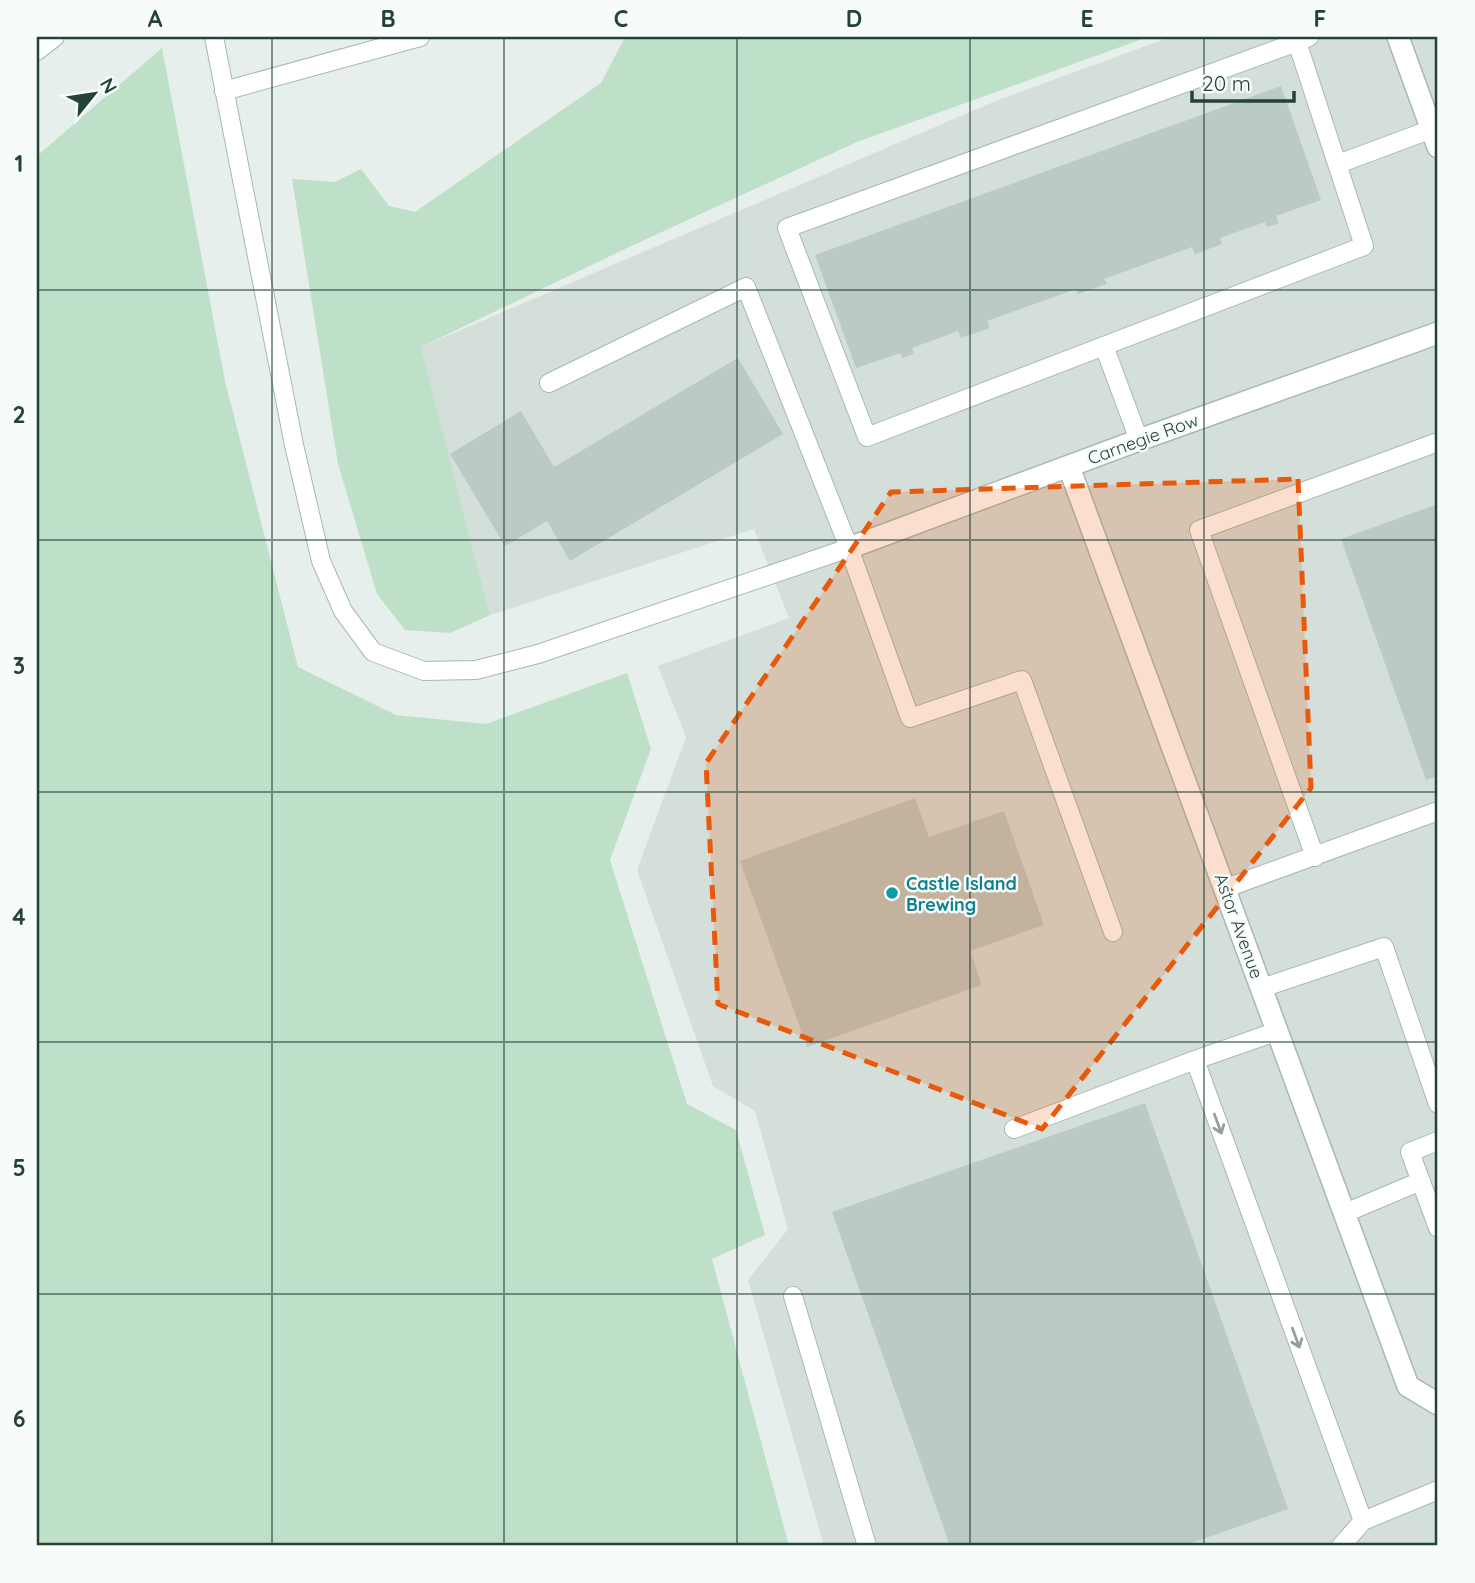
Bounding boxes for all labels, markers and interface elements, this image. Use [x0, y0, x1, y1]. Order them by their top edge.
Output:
text: A [148, 4, 163, 33]
text: B [380, 4, 396, 33]
text: C [614, 4, 628, 33]
text: D [846, 4, 862, 33]
text: E [1080, 4, 1094, 33]
text: F [1314, 4, 1326, 33]
north arrow [60, 60, 130, 130]
scale bar [1192, 60, 1293, 104]
text: 20 m [1202, 70, 1251, 96]
text: N [95, 73, 123, 98]
text: 1 [15, 149, 23, 178]
text: 2 [12, 400, 26, 429]
street label: Carnegie Row [1084, 408, 1202, 470]
text: 3 [13, 651, 25, 680]
street label: Astor Avenue [1209, 870, 1269, 982]
place label: Castle Island Brewing [906, 872, 1017, 916]
marker: Castle Island Brewing [884, 885, 900, 901]
text: 4 [12, 902, 26, 931]
one-way arrow [1213, 1112, 1225, 1134]
text: 5 [12, 1153, 26, 1182]
one-way arrow [1291, 1326, 1303, 1348]
text: 6 [13, 1404, 25, 1433]

